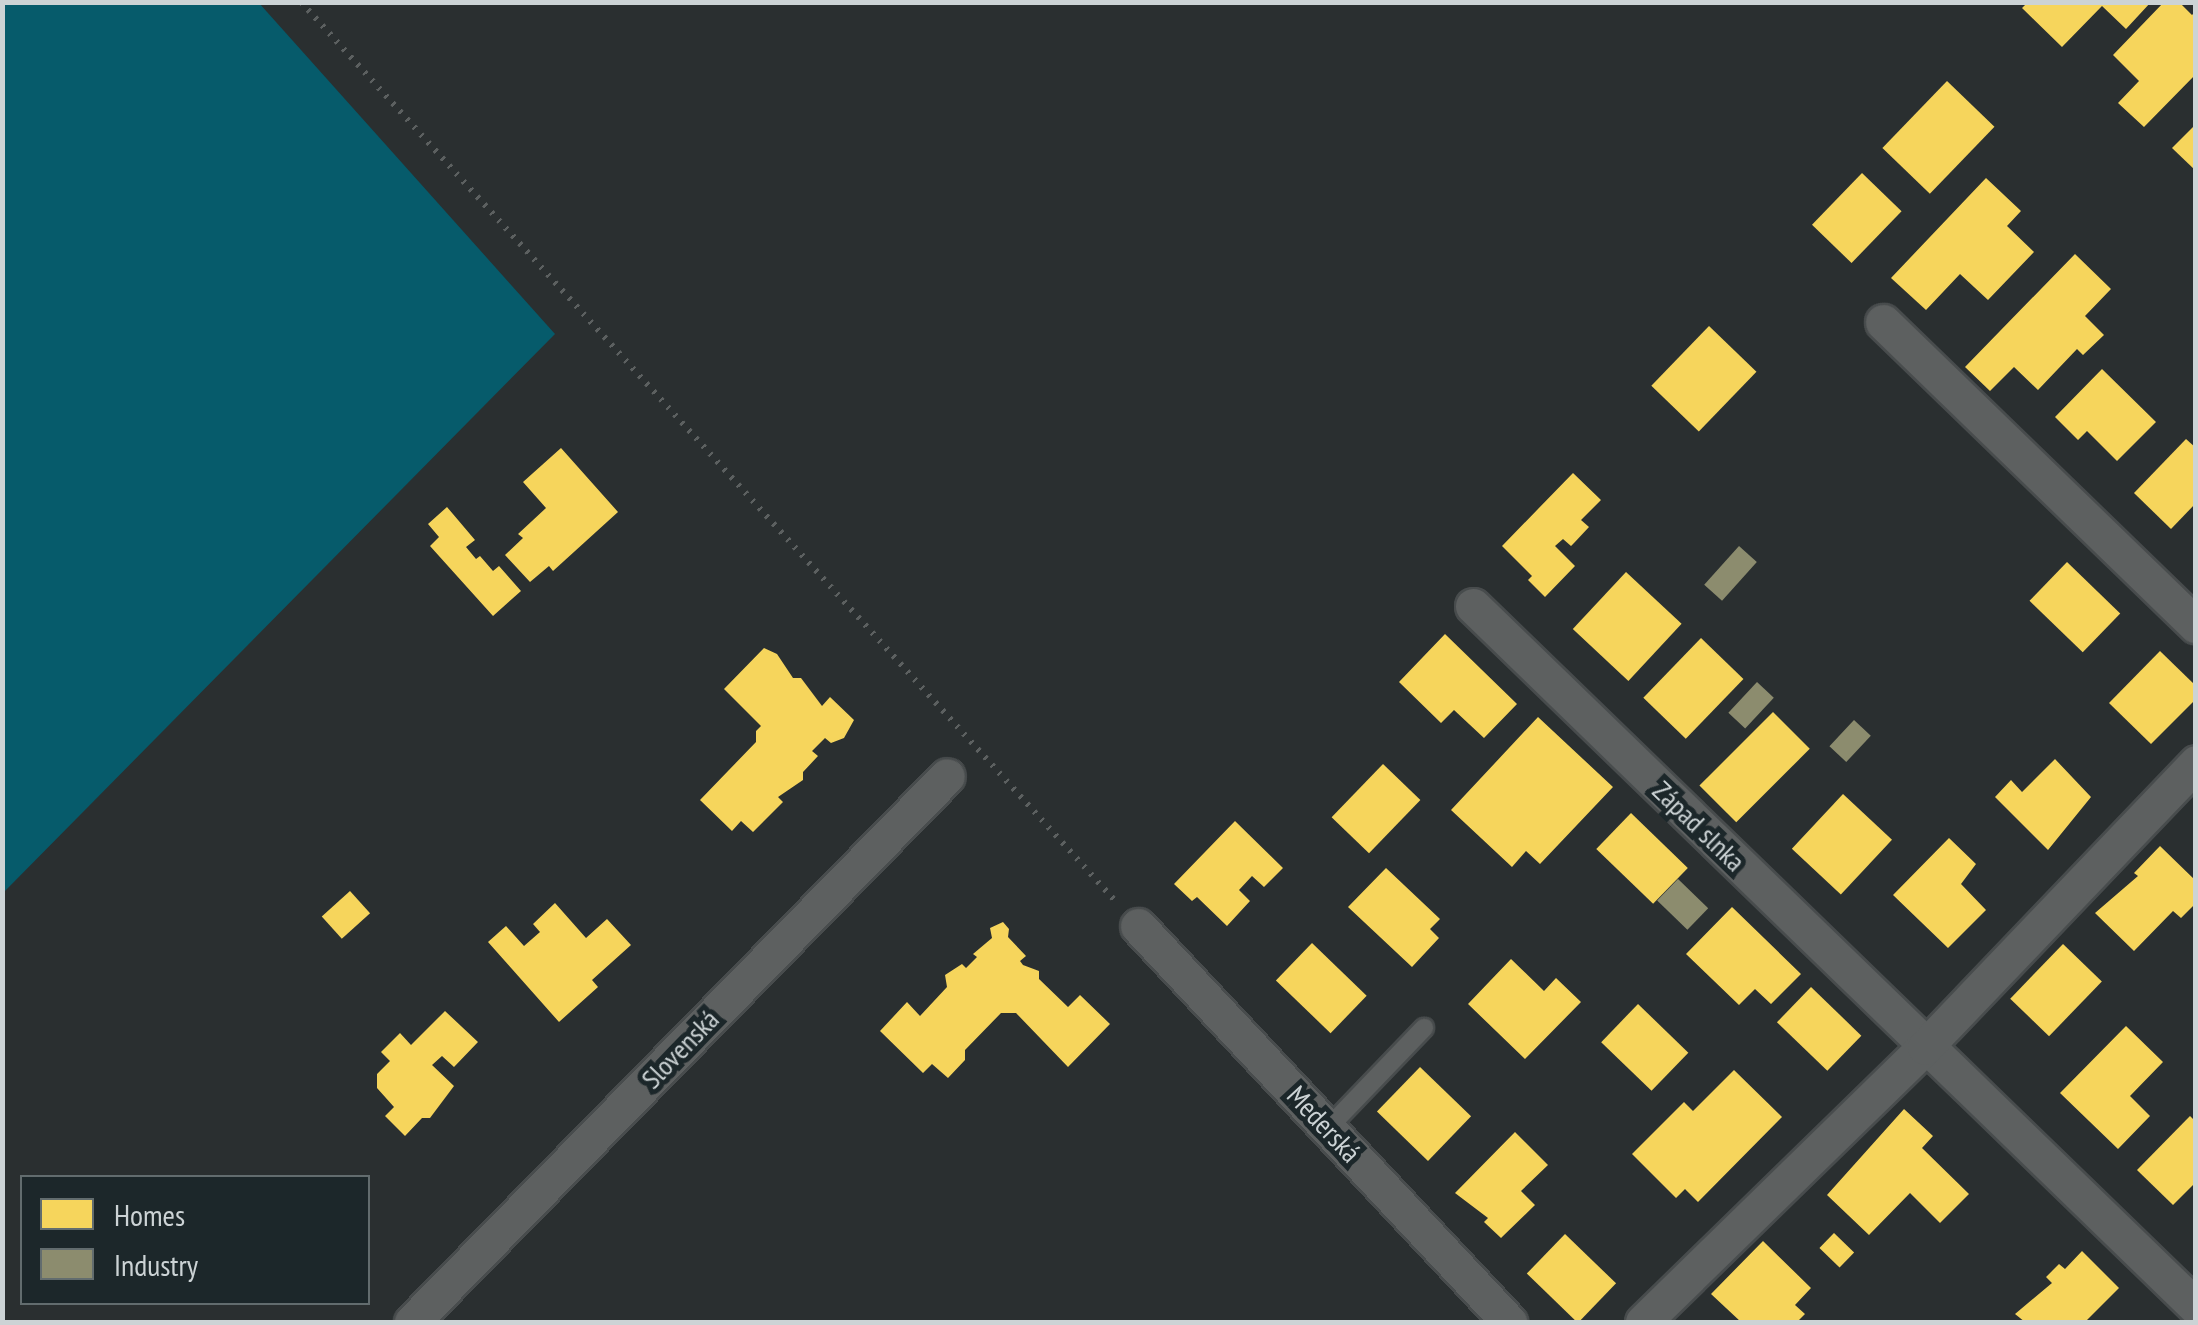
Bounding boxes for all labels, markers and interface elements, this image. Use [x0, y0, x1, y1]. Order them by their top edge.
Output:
street label: Západ slnka [1646, 774, 1752, 878]
street label: Slovenská [634, 1003, 726, 1095]
street label: Mederská [1280, 1079, 1368, 1169]
legend [20, 1175, 370, 1305]
text: Homes [114, 1195, 185, 1234]
text: Industry [114, 1245, 198, 1284]

